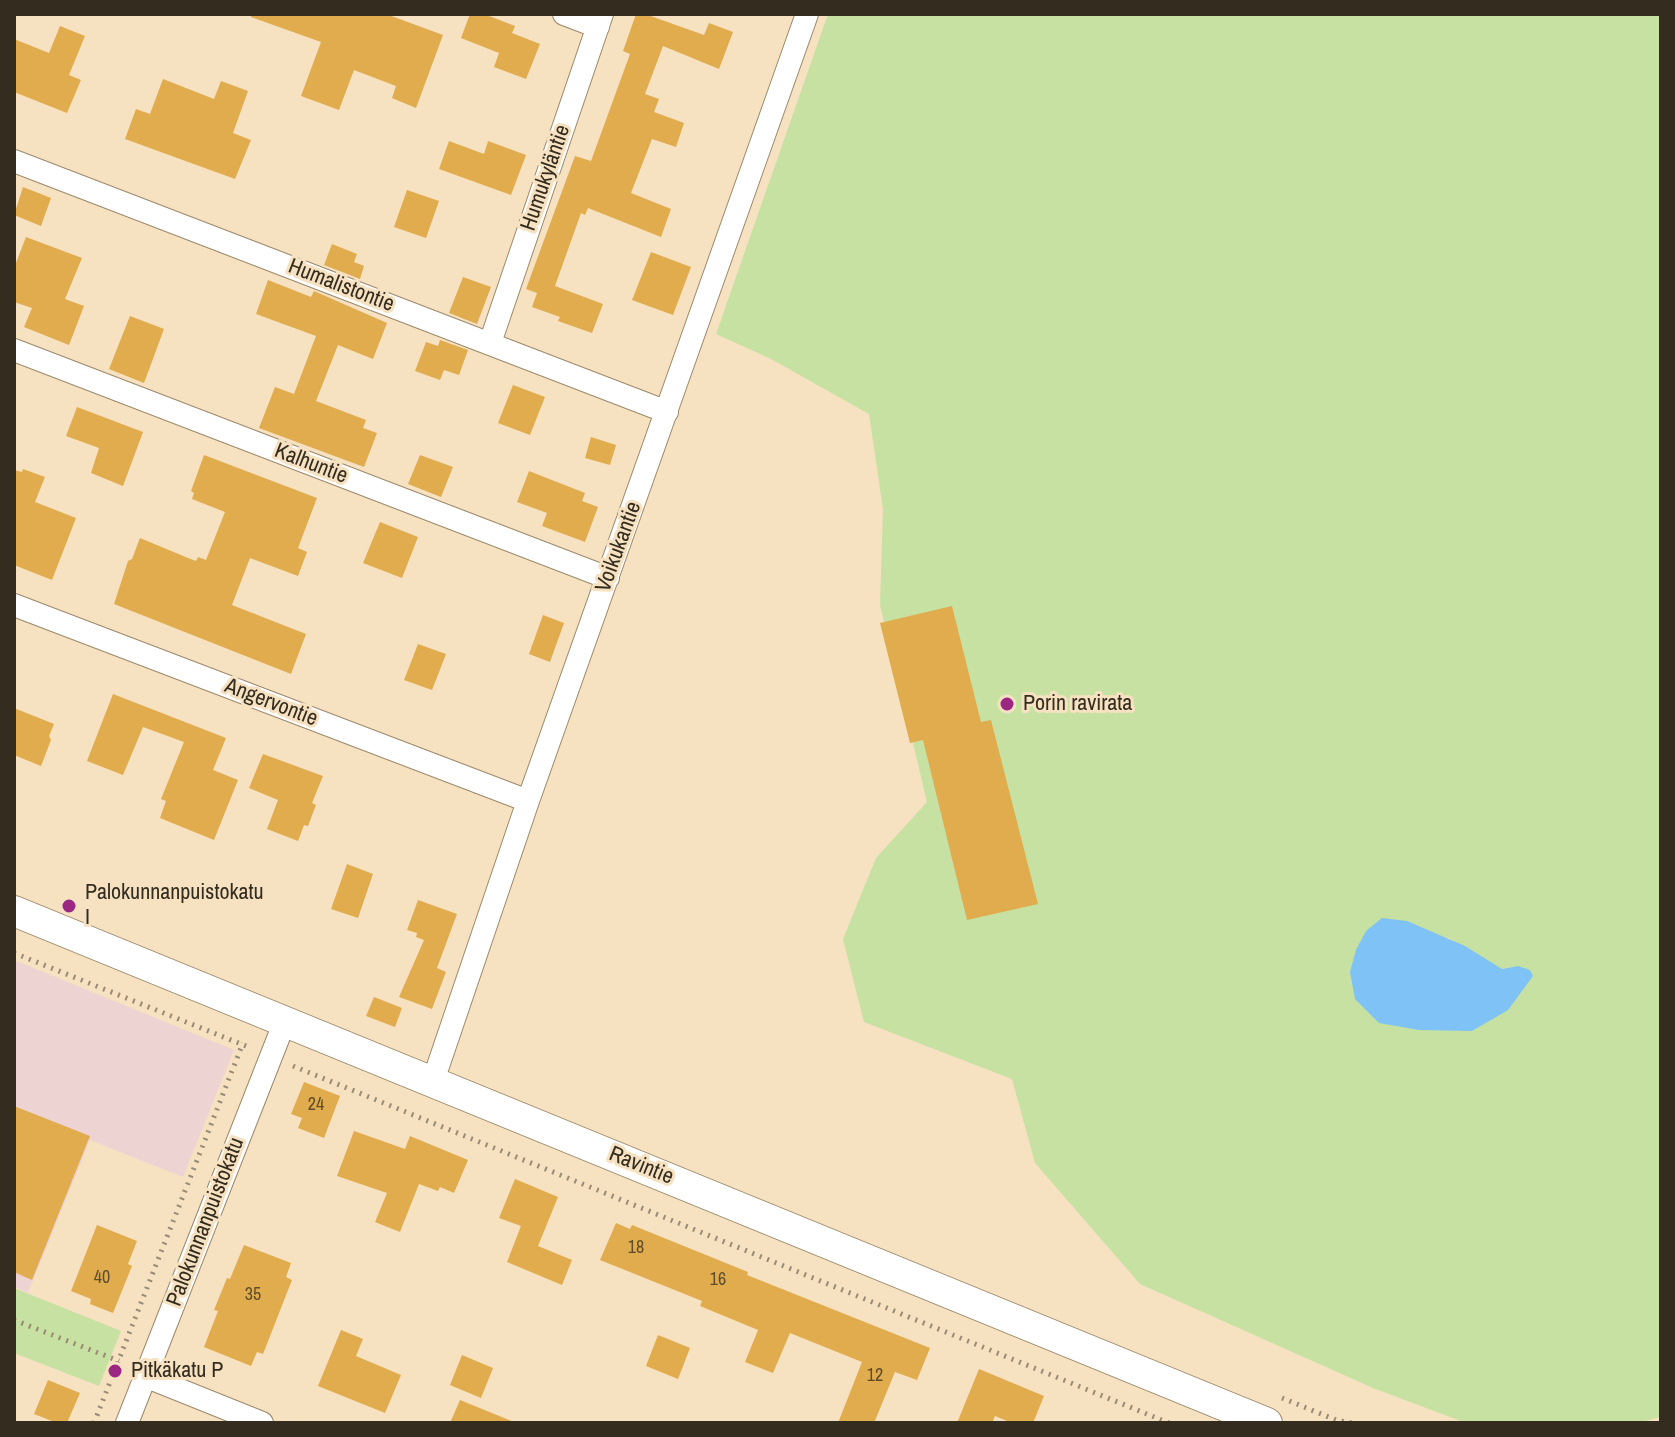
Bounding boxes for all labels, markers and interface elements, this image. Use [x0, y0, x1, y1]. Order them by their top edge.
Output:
street label: Humukyläntie [516, 122, 576, 234]
street label: Humalistontie [284, 254, 398, 318]
street label: Kalhuntie [271, 438, 351, 490]
street label: Voikukantie [590, 498, 648, 596]
street label: Angervontie [221, 673, 321, 733]
place label: Porin ravirata [1023, 691, 1132, 717]
marker: Porin ravirata [998, 695, 1016, 713]
place label: Palokunnanpuistokatu I [85, 880, 264, 932]
marker: Palokunnanpuistokatu I [60, 897, 78, 915]
house number: 24 [308, 1094, 324, 1116]
street label: Palokunnanpuistokatu [162, 1134, 250, 1310]
street label: Ravintie [605, 1141, 677, 1191]
house number: 18 [628, 1237, 644, 1259]
house number: 40 [94, 1267, 110, 1289]
house number: 16 [710, 1269, 726, 1291]
house number: 35 [245, 1284, 261, 1306]
place label: Pitkäkatu P [131, 1358, 223, 1384]
marker: Pitkäkatu P [106, 1362, 124, 1380]
house number: 12 [867, 1365, 883, 1387]

